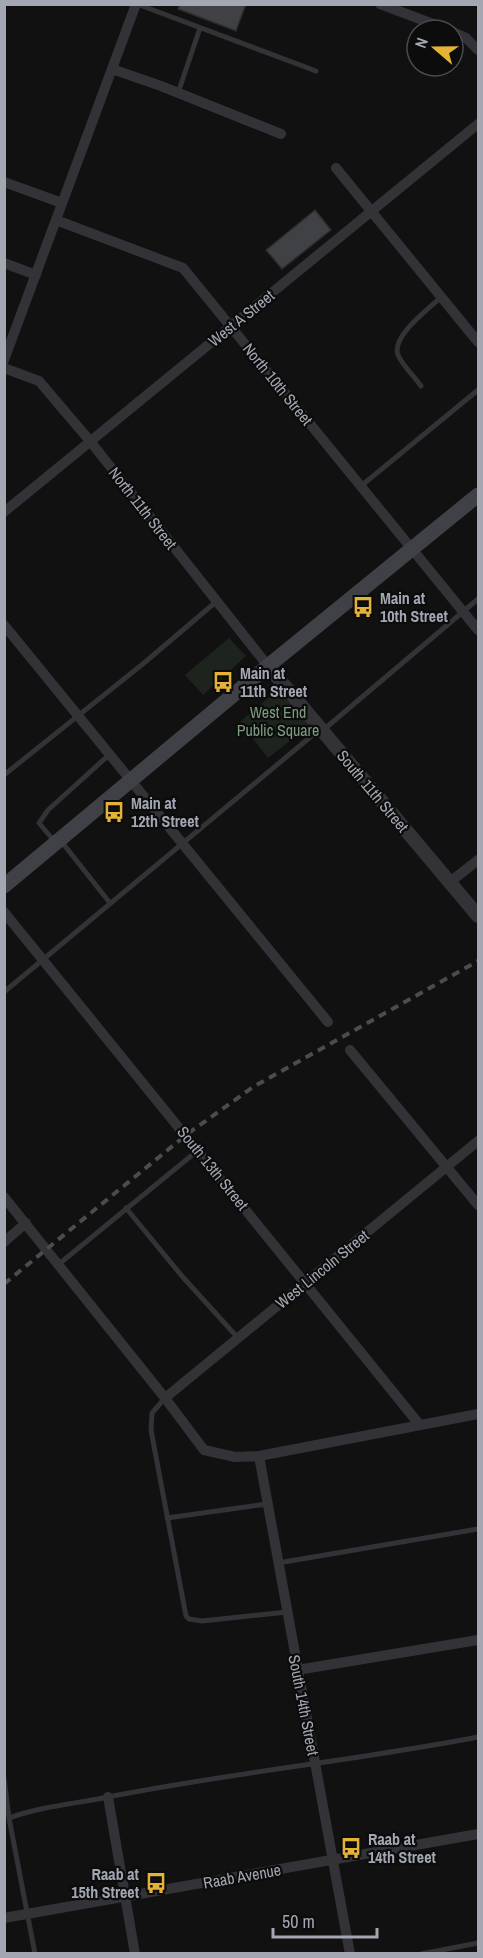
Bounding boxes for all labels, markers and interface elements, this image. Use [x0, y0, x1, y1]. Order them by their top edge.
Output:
north arrow [405, 18, 465, 78]
text: N [409, 35, 433, 51]
street label: West A Street [203, 284, 279, 351]
street label: North 10th Street [238, 338, 318, 430]
street label: North 11th Street [104, 462, 182, 554]
place label: Main at 10th Street [380, 587, 448, 627]
bus stop icon: Main at 10th Street [351, 595, 375, 619]
place label: Main at 11th Street [240, 662, 308, 702]
bus stop icon: Main at 11th Street [211, 670, 235, 694]
park label: West End Public Square [237, 701, 319, 741]
street label: South 11th Street [332, 745, 414, 837]
place label: Main at 12th Street [131, 792, 199, 832]
bus stop icon: Main at 12th Street [102, 800, 126, 824]
street label: South 13th Street [172, 1121, 254, 1215]
street label: West Lincoln Street [271, 1224, 374, 1314]
street label: South 14th Street [283, 1653, 325, 1758]
place label: Raab at 14th Street [368, 1828, 436, 1868]
bus stop icon: Raab at 14th Street [339, 1836, 363, 1860]
street label: Raab Avenue [201, 1858, 283, 1894]
place label: Raab at 15th Street [71, 1863, 140, 1903]
bus stop icon: Raab at 15th Street [144, 1871, 168, 1895]
scale bar [273, 1901, 376, 1939]
text: 50 m [282, 1909, 315, 1934]

